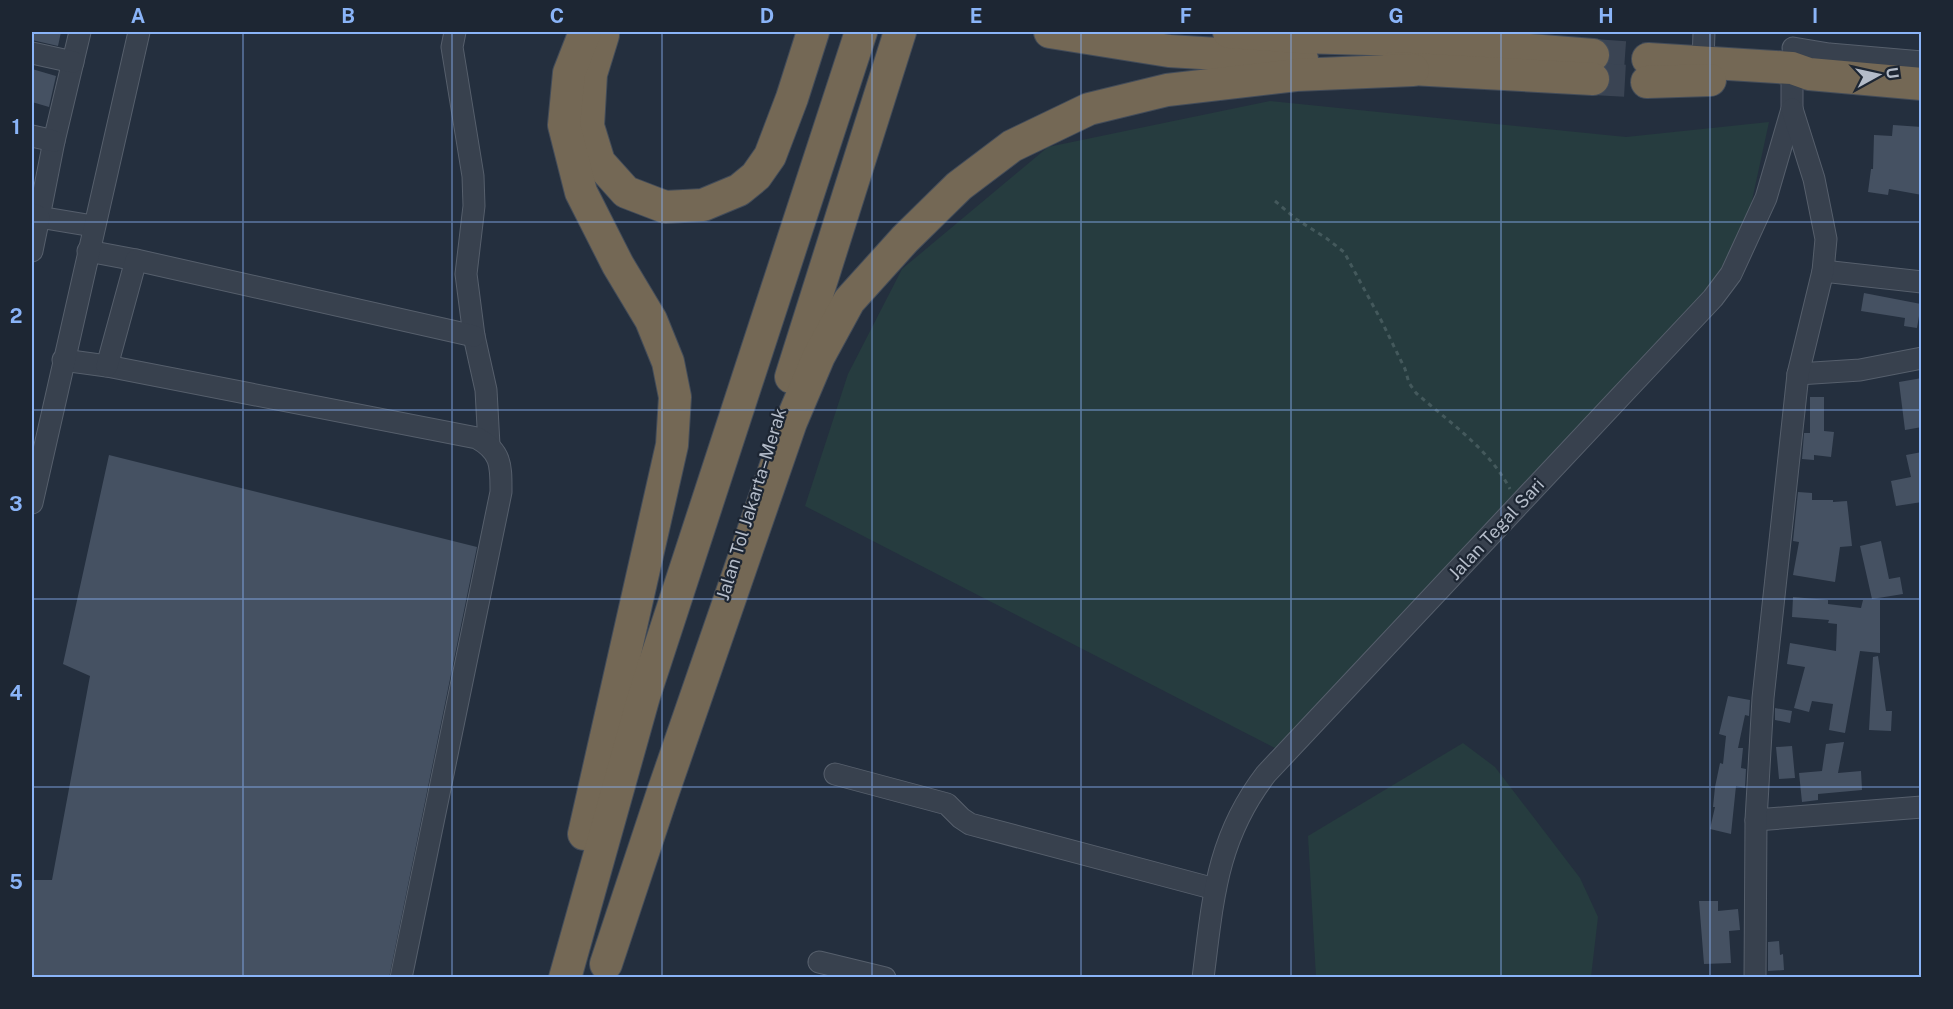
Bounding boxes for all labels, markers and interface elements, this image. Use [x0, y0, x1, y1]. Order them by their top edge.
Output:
text: A [131, 4, 145, 28]
text: B [341, 4, 355, 28]
text: C [550, 4, 564, 28]
text: D [760, 4, 774, 28]
text: E [970, 4, 982, 28]
text: F [1180, 4, 1192, 28]
text: G [1388, 4, 1404, 28]
text: H [1598, 4, 1614, 28]
text: I [1812, 4, 1818, 28]
north arrow [1848, 45, 1908, 105]
text: U [1882, 66, 1903, 80]
text: 1 [12, 115, 20, 139]
text: 2 [10, 304, 22, 328]
street label: Jalan Tol Jakarta–Merak [712, 405, 790, 603]
street label: Jalan Tegal Sari [1444, 474, 1548, 584]
text: 3 [9, 492, 23, 516]
text: 4 [9, 681, 23, 705]
text: 5 [9, 870, 23, 894]

